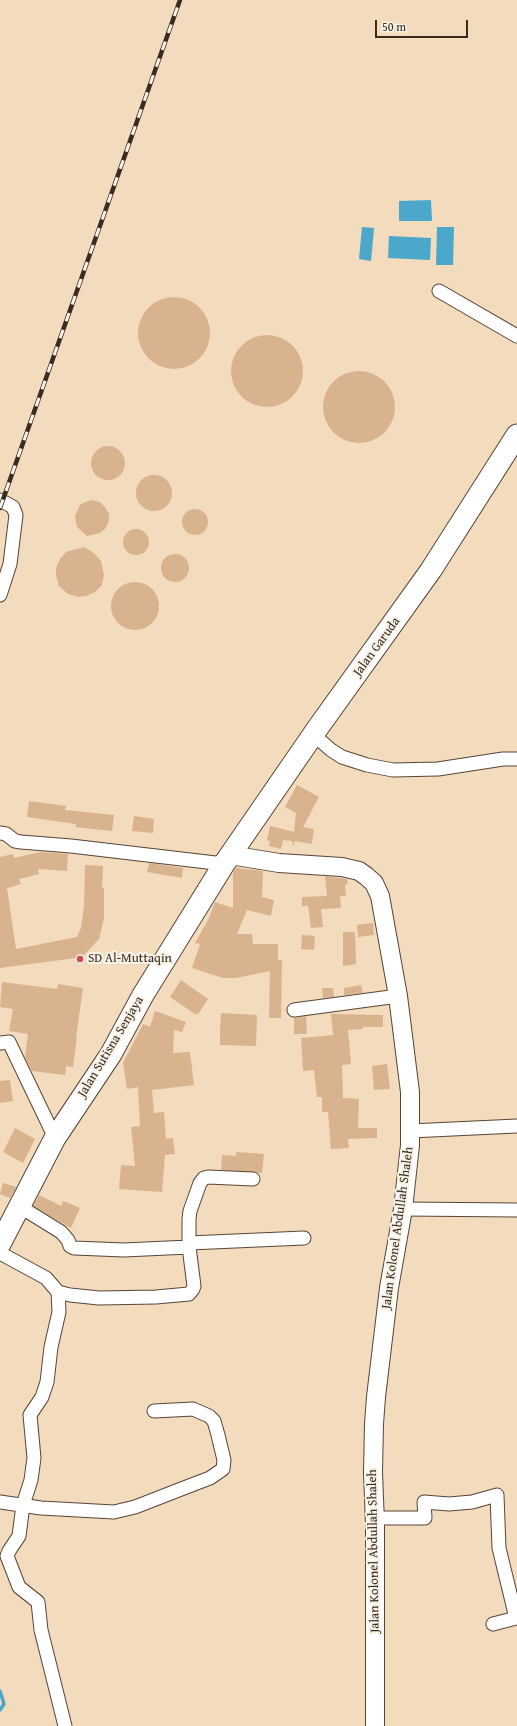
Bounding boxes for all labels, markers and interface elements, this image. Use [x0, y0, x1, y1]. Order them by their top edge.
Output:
scale bar [377, 12, 470, 38]
text: 50 m [382, 18, 406, 35]
street label: Jalan Garuda [350, 614, 404, 680]
place label: SD Al-Muttaqin [88, 951, 172, 967]
marker: SD Al-Muttaqin [75, 954, 85, 964]
street label: Jalan Sutisna Senjaya [75, 994, 147, 1100]
street label: Jalan Kolonel Abdullah Shaleh [379, 1146, 417, 1310]
street label: Jalan Kolonel Abdullah Shaleh [365, 1469, 383, 1633]

